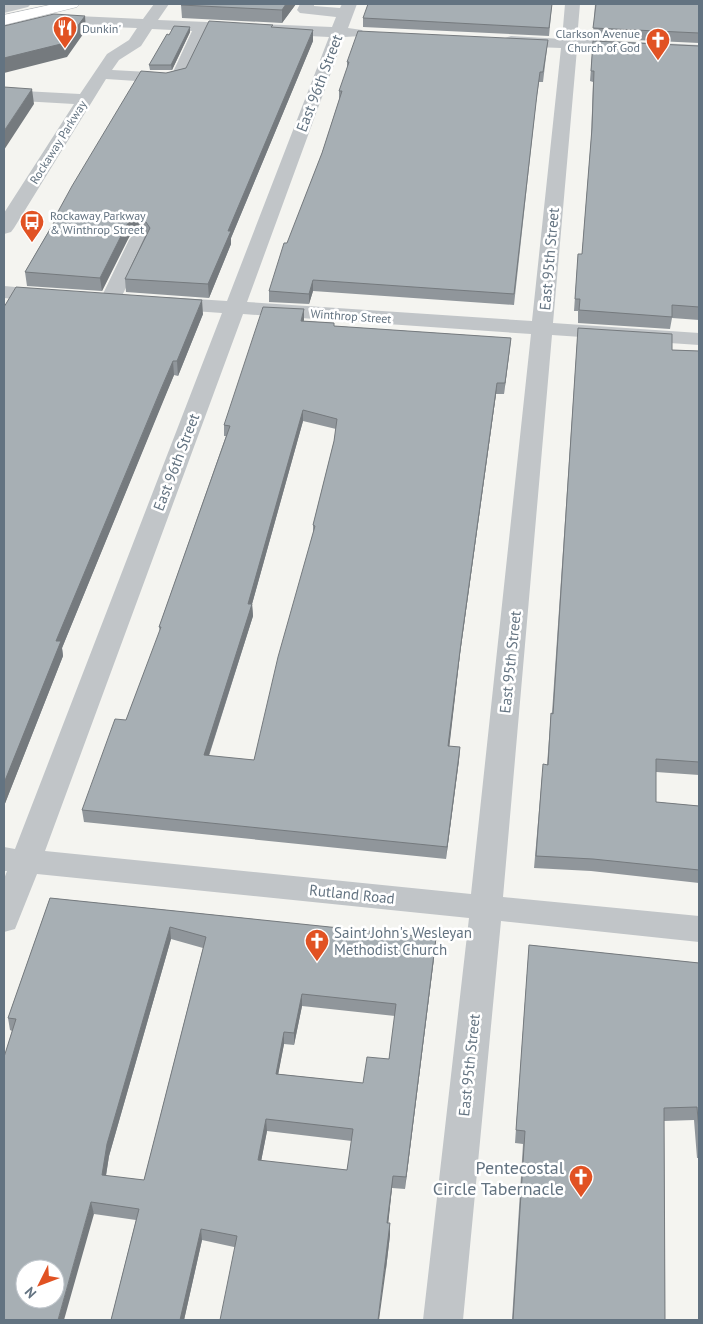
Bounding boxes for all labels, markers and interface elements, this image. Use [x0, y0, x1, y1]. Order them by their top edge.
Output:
restaurant icon: Dunkin' [52, 15, 78, 49]
place label: Dunkin' [82, 21, 121, 36]
place label: Clarkson Avenue Church of God [556, 26, 640, 55]
church icon: Clarkson Avenue Church of God [645, 27, 671, 61]
street label: East 96th Street [292, 32, 346, 134]
street label: Rockaway Parkway [26, 97, 90, 187]
street label: East 95th Street [535, 207, 563, 311]
place label: Rockaway Parkway & Winthrop Street [50, 208, 146, 237]
bus stop icon: Rockaway Parkway & Winthrop Street [19, 209, 45, 243]
street label: Winthrop Street [310, 306, 392, 326]
street label: East 96th Street [149, 411, 203, 513]
street label: East 95th Street [495, 610, 525, 714]
street label: Rutland Road [308, 880, 396, 908]
place label: Saint John's Wesleyan Methodist Church [334, 923, 472, 959]
church icon: Saint John's Wesleyan Methodist Church [304, 928, 330, 962]
street label: East 95th Street [454, 1013, 484, 1117]
place label: Pentecostal Circle Tabernacle [433, 1156, 565, 1200]
church icon: Pentecostal Circle Tabernacle [568, 1164, 594, 1198]
north arrow [15, 1259, 65, 1309]
text: N [21, 1283, 40, 1302]

